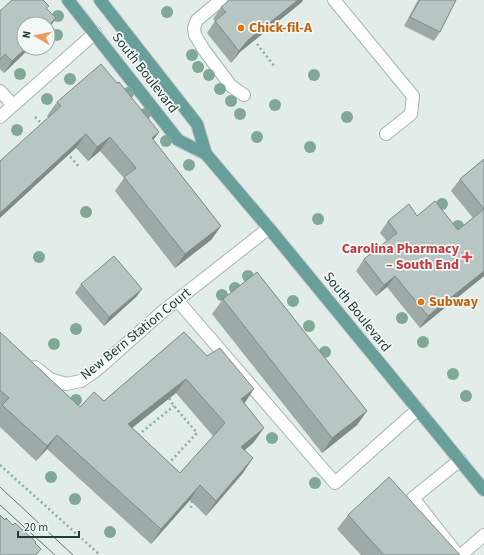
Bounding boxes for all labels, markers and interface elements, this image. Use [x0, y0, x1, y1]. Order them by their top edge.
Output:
north arrow [16, 16, 56, 56]
place label: Chick-fil-A [249, 18, 313, 38]
marker: Chick-fil-A [236, 23, 246, 33]
street label: South Boulevard [107, 28, 183, 118]
text: N [19, 30, 35, 39]
place label: Carolina Pharmacy – South End [342, 239, 460, 275]
marker: Carolina Pharmacy – South End [462, 252, 472, 262]
street label: South Boulevard [319, 268, 395, 356]
street label: New Bern Station Court [77, 283, 196, 385]
place label: Subway [429, 292, 479, 312]
marker: Subway [416, 297, 426, 307]
scale bar [18, 513, 79, 539]
text: 20 m [24, 519, 48, 536]

